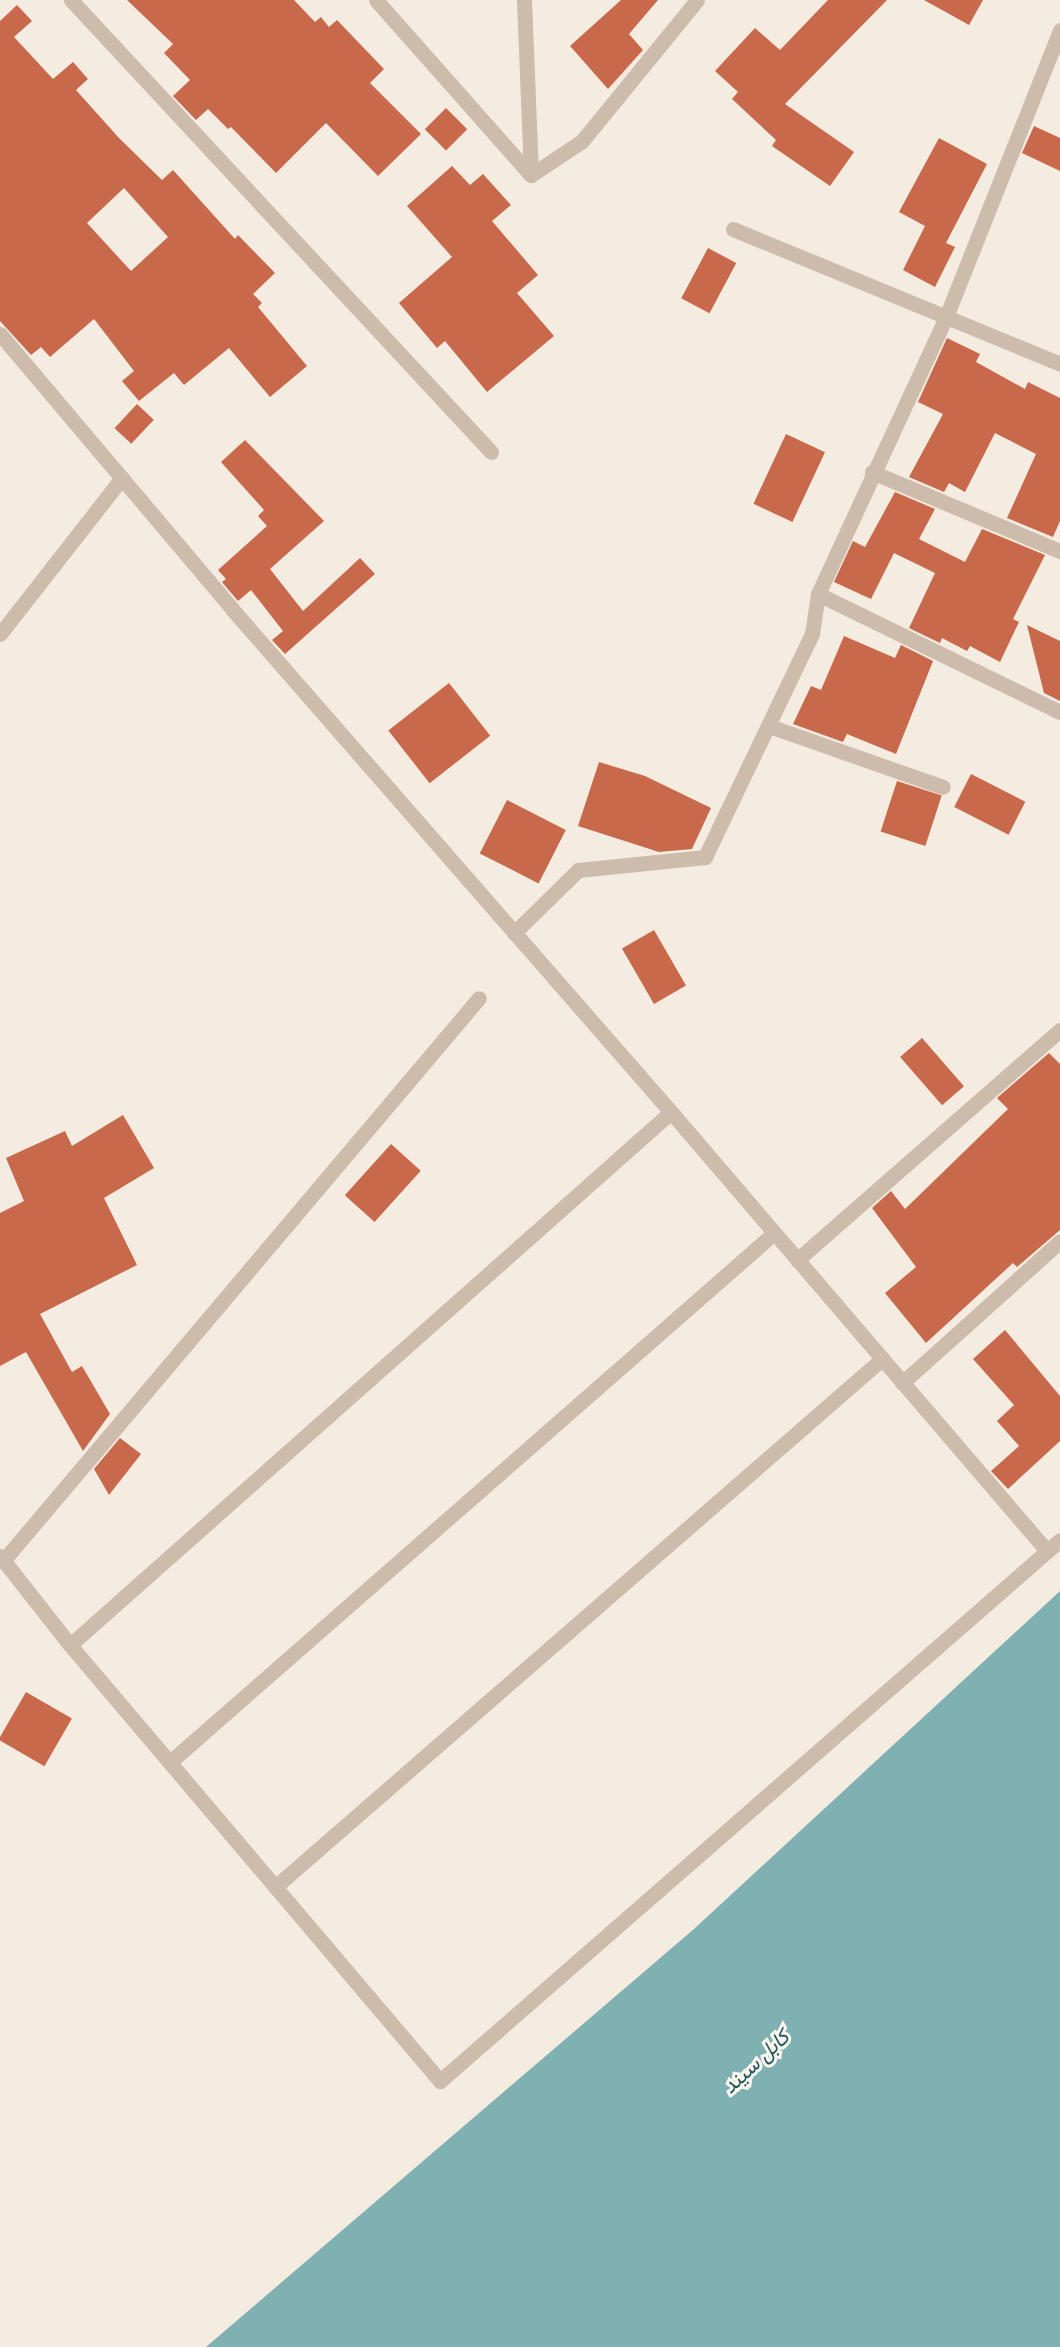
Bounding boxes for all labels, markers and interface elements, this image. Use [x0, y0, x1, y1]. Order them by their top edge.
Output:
water label: کابل سيند [716, 2024, 794, 2098]

